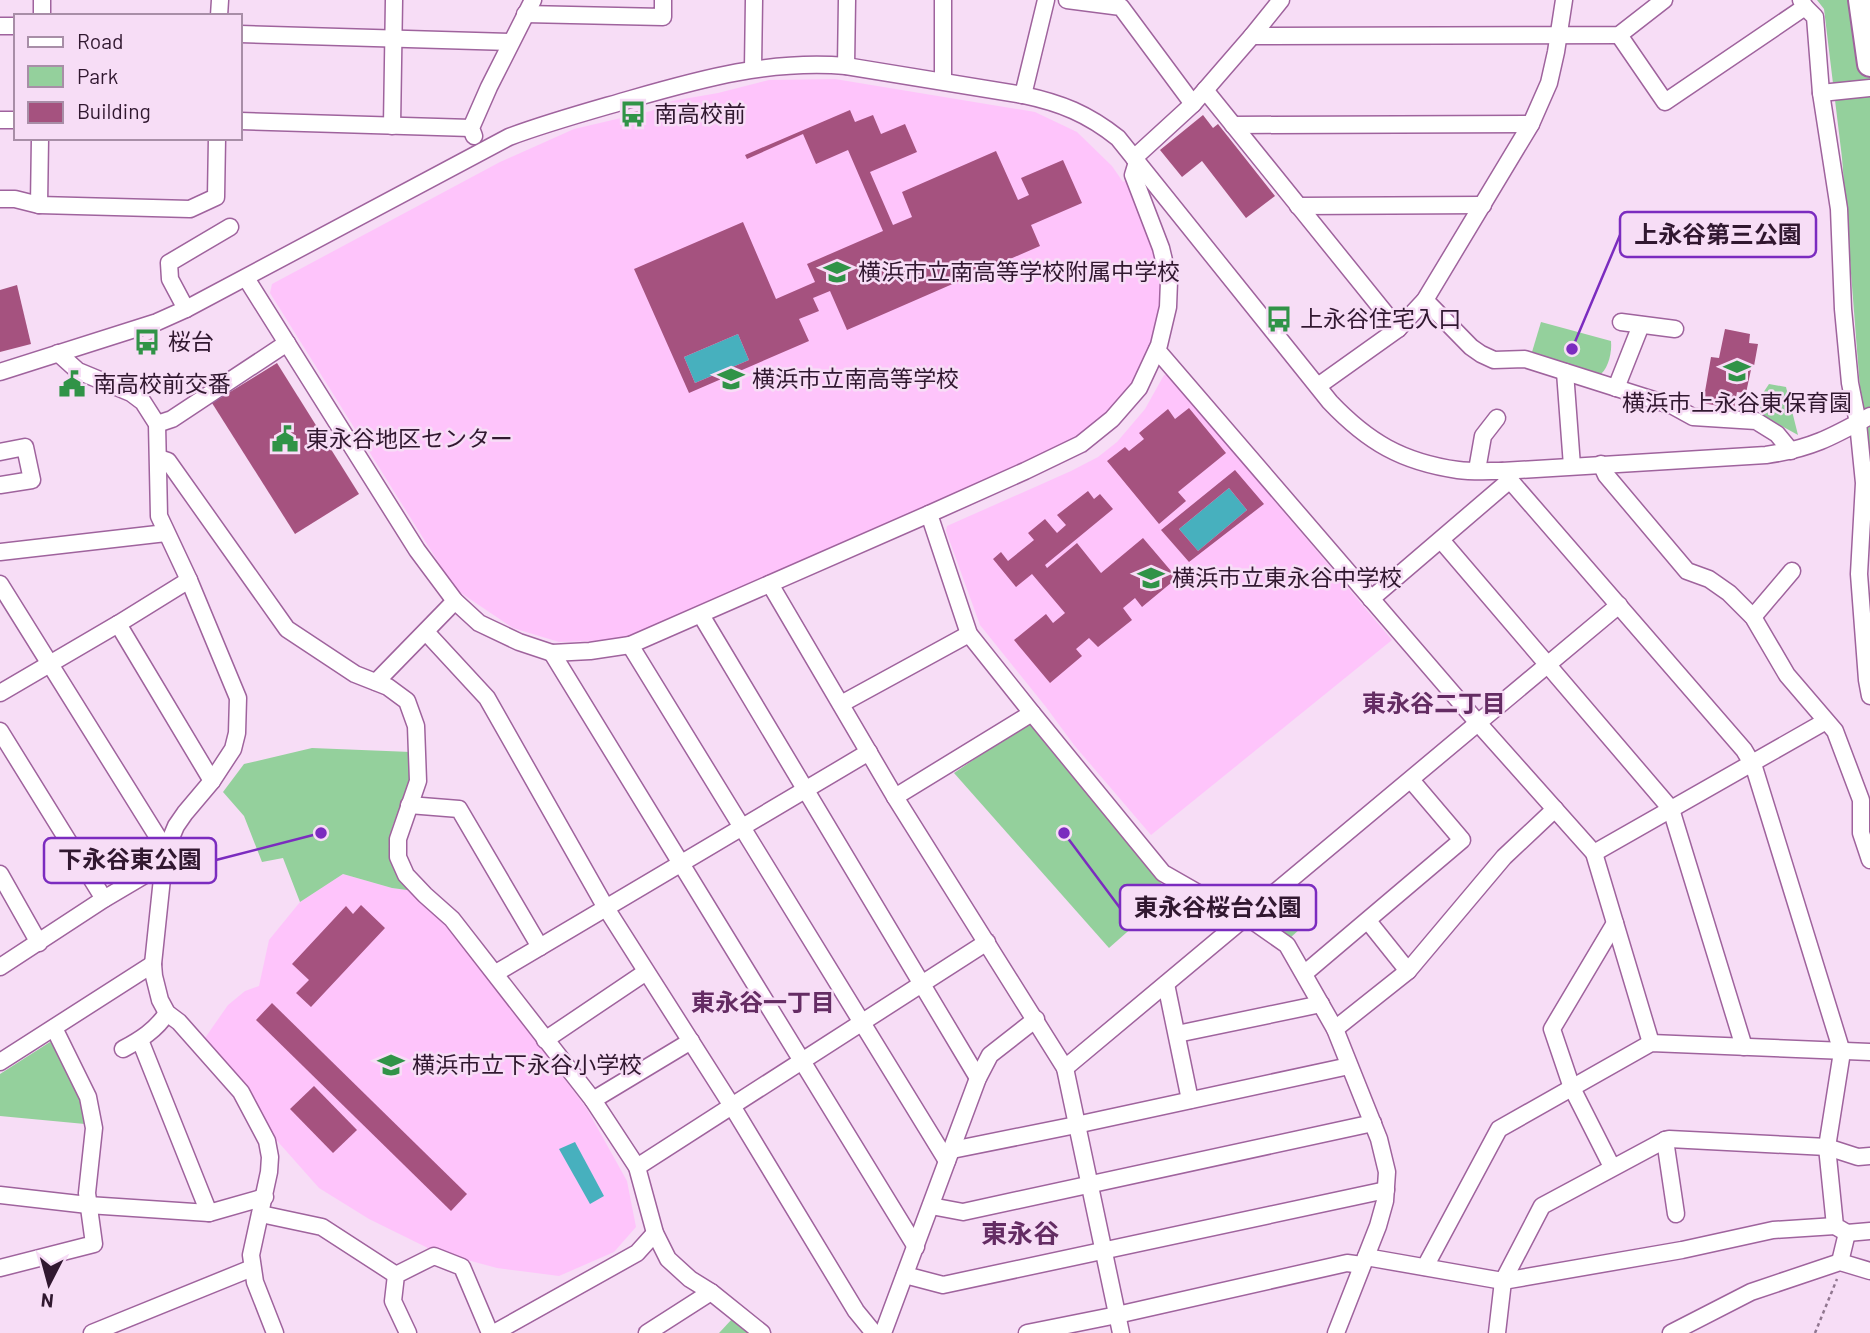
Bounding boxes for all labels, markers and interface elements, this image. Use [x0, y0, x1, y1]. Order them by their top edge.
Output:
legend [14, 14, 242, 140]
text: Road [77, 28, 123, 53]
text: Park [77, 63, 118, 88]
text: Building [77, 98, 151, 123]
bus stop icon: 南高校前 [618, 99, 648, 129]
place label: 南高校前 [654, 99, 746, 127]
callout: 上永谷第三公園 [1620, 212, 1816, 257]
text: 上永谷第三公園 [1634, 219, 1802, 248]
school or university icon: 横浜市立南高等学校附属中学校 [822, 257, 852, 287]
place label: 横浜市立南高等学校附属中学校 [858, 257, 1180, 285]
bus stop icon: 上永谷住宅入口 [1264, 304, 1294, 334]
place label: 上永谷住宅入口 [1300, 304, 1461, 332]
bus stop icon: 桜台 [132, 327, 162, 357]
place label: 桜台 [168, 327, 214, 355]
school or university icon: 横浜市上永谷東保育園 [1722, 356, 1752, 386]
school or university icon: 横浜市立南高等学校 [716, 364, 746, 394]
place label: 横浜市立南高等学校 [752, 364, 959, 392]
public building icon: 南高校前交番 [57, 369, 87, 399]
place label: 南高校前交番 [93, 369, 231, 397]
place label: 横浜市上永谷東保育園 [1622, 388, 1852, 416]
public building icon: 東永谷地区センター [270, 424, 300, 454]
place label: 東永谷地区センター [306, 424, 513, 452]
school or university icon: 横浜市立東永谷中学校 [1136, 563, 1166, 593]
place label: 横浜市立東永谷中学校 [1172, 563, 1402, 591]
district label: 東永谷二丁目 [1362, 688, 1506, 717]
callout: 下永谷東公園 [44, 838, 216, 883]
text: 下永谷東公園 [58, 844, 202, 873]
callout: 東永谷桜台公園 [1120, 885, 1316, 930]
text: 東永谷桜台公園 [1134, 892, 1302, 921]
district label: 東永谷一丁目 [691, 987, 835, 1016]
school or university icon: 横浜市立下永谷小学校 [376, 1050, 406, 1080]
place label: 横浜市立下永谷小学校 [412, 1050, 642, 1078]
district label: 東永谷 [981, 1217, 1059, 1248]
north arrow [14, 1249, 84, 1319]
text: N [40, 1289, 55, 1314]

